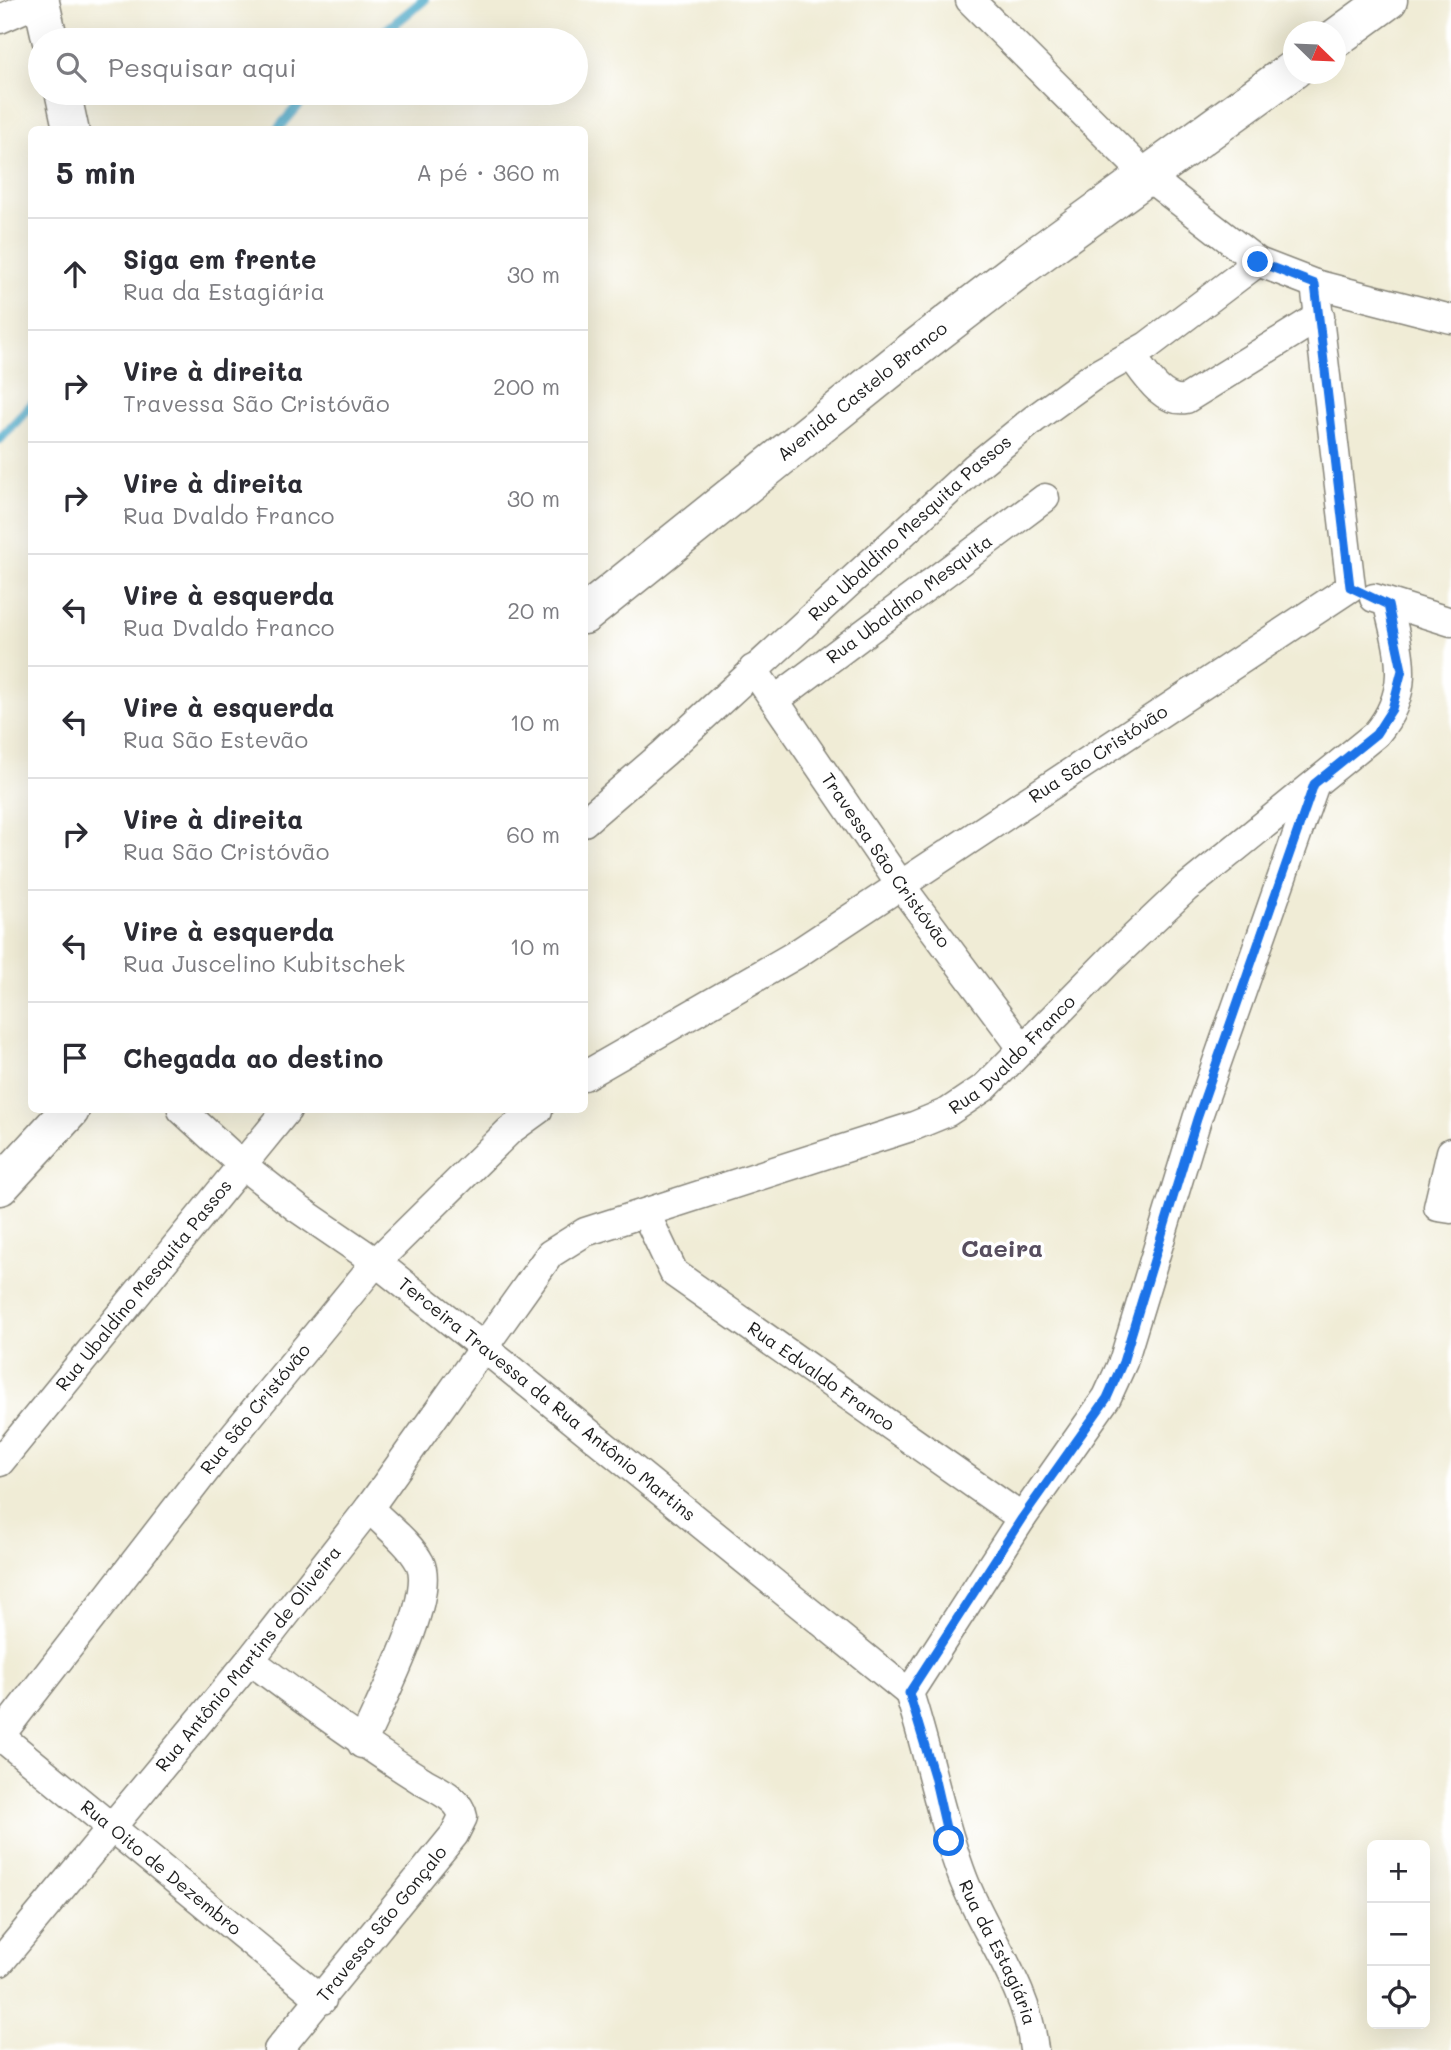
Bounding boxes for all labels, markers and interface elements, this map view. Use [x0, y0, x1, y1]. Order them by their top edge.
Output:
north arrow [1283, 21, 1346, 84]
search box [28, 28, 588, 105]
icon: search [52, 48, 90, 86]
text: Pesquisar aqui [108, 50, 297, 84]
text: 5 min [56, 152, 136, 192]
text: A pé · 360 m [416, 157, 560, 187]
text: Siga em frente [123, 242, 317, 276]
route end [1242, 246, 1273, 277]
icon: ahead [56, 255, 94, 293]
text: 30 m [507, 259, 560, 289]
text: Rua da Estagiária [123, 276, 325, 306]
street label: Avenida Castelo Branco [772, 315, 952, 466]
text: Vire à direita [123, 354, 303, 388]
icon: right [56, 367, 94, 405]
text: 200 m [493, 371, 560, 401]
text: Travessa São Cristóvão [123, 388, 390, 418]
street label: Rua Ubaldino Mesquita Passos [804, 431, 1016, 625]
text: Vire à direita [123, 466, 303, 500]
icon: right [56, 479, 94, 517]
text: 30 m [507, 483, 560, 513]
text: Rua Dvaldo Franco [123, 500, 334, 530]
street label: Rua Ubaldino Mesquita [823, 530, 997, 668]
text: Vire à esquerda [123, 578, 334, 612]
icon: left [56, 591, 94, 629]
text: 20 m [507, 595, 560, 625]
text: Rua Dvaldo Franco [123, 612, 334, 642]
text: Vire à esquerda [123, 690, 334, 724]
street label: Rua São Cristóvão [1024, 699, 1172, 808]
icon: left [56, 703, 94, 741]
text: 10 m [510, 707, 560, 737]
text: Rua São Estevão [123, 724, 308, 754]
street label: Travessa São Cristóvão [816, 768, 956, 953]
text: Vire à direita [123, 802, 303, 836]
icon: right [56, 815, 94, 853]
text: 60 m [506, 819, 560, 849]
text: Rua São Cristóvão [123, 836, 329, 866]
text: Vire à esquerda [123, 914, 334, 948]
icon: left [56, 927, 94, 965]
text: 10 m [510, 931, 560, 961]
text: Rua Juscelino Kubitschek [123, 948, 405, 978]
street label: Rua Dvaldo Franco [944, 989, 1080, 1119]
icon: arrive [56, 1039, 94, 1077]
text: Chegada ao destino [123, 1041, 383, 1075]
street label: Rua Ubaldino Mesquita Passos [50, 1174, 237, 1395]
district label: Caeira [961, 1232, 1043, 1263]
street label: Terceira Travessa da Rua Antônio Martins [394, 1271, 701, 1526]
street label: Rua Edvaldo Franco [743, 1315, 900, 1436]
street label: Rua São Cristóvão [194, 1338, 315, 1479]
street label: Rua Antônio Martins de Oliveira [150, 1541, 346, 1776]
street label: Rua Oito de Dezembro [76, 1794, 247, 1940]
route start [933, 1825, 964, 1856]
street label: Travessa São Gonçalo [311, 1840, 452, 2006]
map controls [1367, 1840, 1430, 2029]
button: + [1367, 1840, 1430, 1903]
street label: Rua da Estagiária [954, 1876, 1042, 2027]
button: − [1367, 1903, 1430, 1966]
button: locate [1367, 1966, 1430, 2029]

